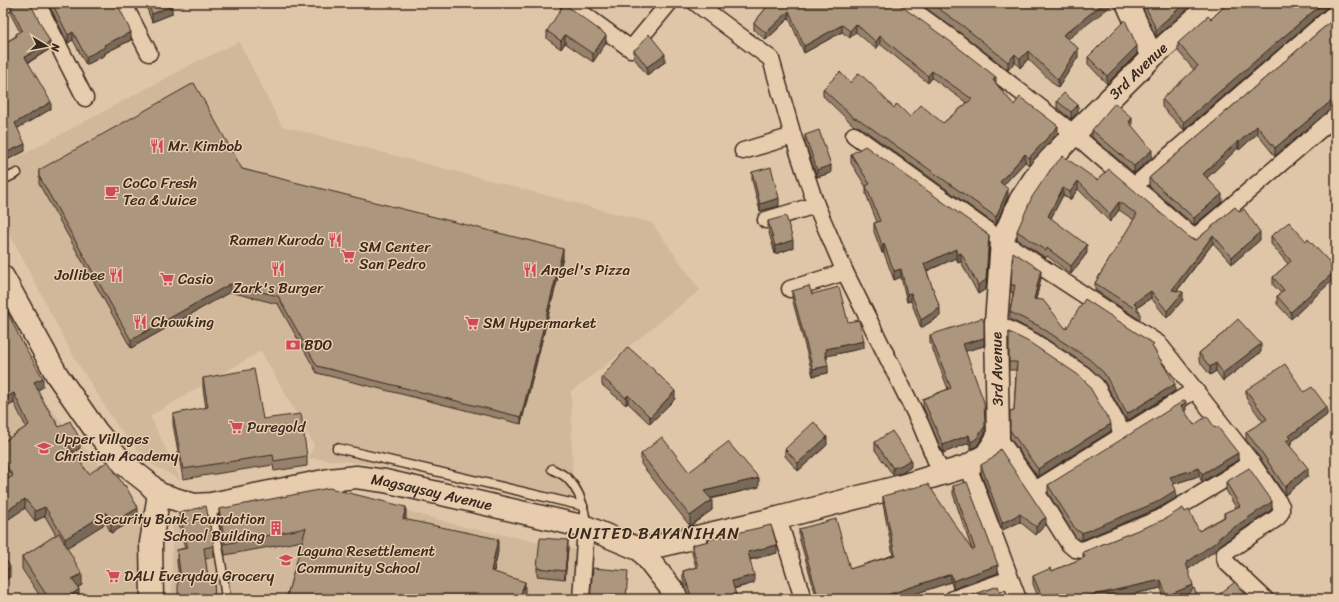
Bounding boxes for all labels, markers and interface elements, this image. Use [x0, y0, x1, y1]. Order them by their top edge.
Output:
north arrow [26, 26, 66, 66]
street label: 3rd Avenue [1103, 36, 1174, 106]
text: N [45, 41, 66, 53]
place label: Mr. Kimbob [168, 133, 242, 159]
restaurant icon: Mr. Kimbob [149, 138, 165, 154]
place label: CoCo Fresh Tea & Juice [123, 170, 197, 213]
cafe icon: CoCo Fresh Tea & Juice [104, 184, 120, 200]
place label: Ramen Kuroda [230, 227, 324, 253]
restaurant icon: Ramen Kuroda [327, 232, 343, 248]
place label: SM Center San Pedro [359, 234, 431, 277]
supermarket icon: SM Center San Pedro [340, 248, 356, 264]
place label: Angel's Pizza [540, 257, 630, 283]
restaurant icon: Zark's Burger [270, 261, 286, 277]
place label: Jollibee [54, 262, 105, 288]
restaurant icon: Angel's Pizza [522, 262, 538, 278]
place label: Casio [178, 266, 214, 292]
restaurant icon: Jollibee [108, 267, 124, 283]
supermarket icon: Casio [159, 271, 175, 287]
place label: Zark's Burger [233, 275, 324, 301]
place label: Chowking [151, 309, 214, 335]
place label: SM Hypermarket [483, 310, 597, 336]
restaurant icon: Chowking [132, 314, 148, 330]
supermarket icon: SM Hypermarket [464, 315, 480, 331]
place label: BDO [304, 332, 332, 358]
street label: 3rd Avenue [983, 332, 1011, 406]
bank icon: BDO [285, 337, 301, 353]
place label: Puregold [247, 414, 306, 440]
supermarket icon: Puregold [228, 419, 244, 435]
place label: Upper Villages Christian Academy [55, 426, 179, 469]
school or university icon: Upper Villages Christian Academy [36, 440, 52, 456]
street label: Magsaysay Avenue [369, 466, 495, 518]
place label: Security Bank Foundation School Building [94, 506, 265, 549]
district label: UNITED BAYANIHAN [568, 518, 740, 548]
building icon: Security Bank Foundation School Building [268, 520, 284, 536]
place label: Laguna Resettlement Community School [297, 538, 436, 581]
school or university icon: Laguna Resettlement Community School [278, 552, 294, 568]
place label: DALI Everyday Grocery [124, 563, 274, 589]
supermarket icon: DALI Everyday Grocery [105, 568, 121, 584]

